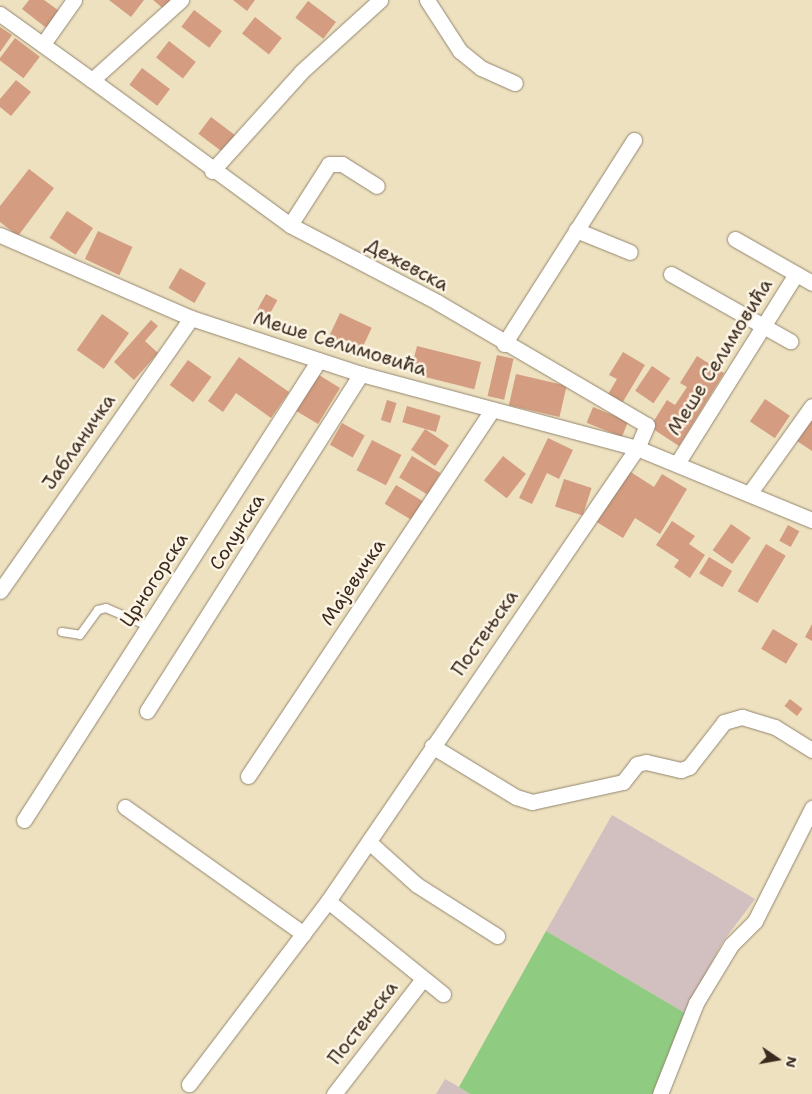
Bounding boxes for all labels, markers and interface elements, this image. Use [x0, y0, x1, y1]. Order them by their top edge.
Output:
street label: Дежевска [362, 234, 452, 296]
street label: Меше Селимовића [663, 275, 777, 439]
street label: Меше Селимовића [251, 307, 429, 381]
street label: Јабланичка [38, 390, 120, 494]
street label: Солунска [205, 490, 269, 574]
street label: Црногорска [115, 529, 193, 631]
street label: Мајевичка [316, 534, 390, 630]
street label: Постењска [447, 586, 523, 680]
street label: Постењска [323, 977, 403, 1069]
north arrow [752, 1034, 802, 1084]
text: N [782, 1055, 802, 1069]

